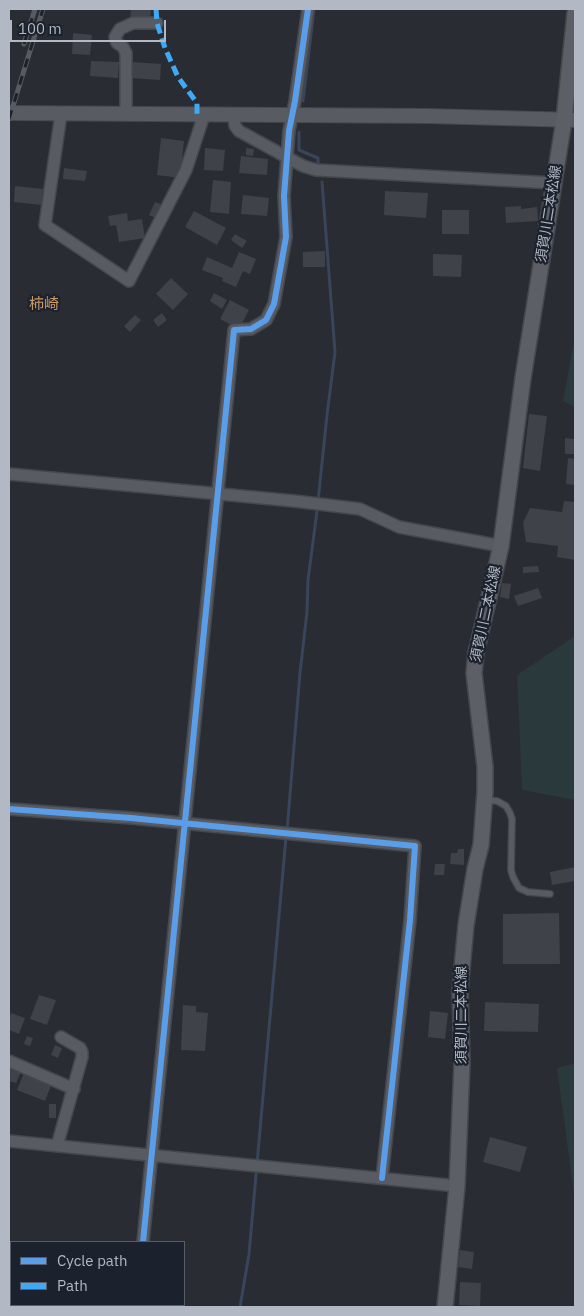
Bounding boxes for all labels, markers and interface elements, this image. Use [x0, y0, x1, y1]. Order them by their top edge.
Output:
scale bar [12, 10, 169, 42]
text: 100 m [18, 19, 62, 38]
street label: 須賀川二本松線 [533, 164, 565, 264]
district label: 柿崎 [29, 296, 59, 314]
street label: 須賀川二本松線 [468, 564, 504, 664]
street label: 須賀川二本松線 [454, 966, 470, 1064]
legend [10, 1241, 185, 1306]
text: Cycle path [57, 1251, 128, 1270]
text: Path [57, 1276, 88, 1295]

